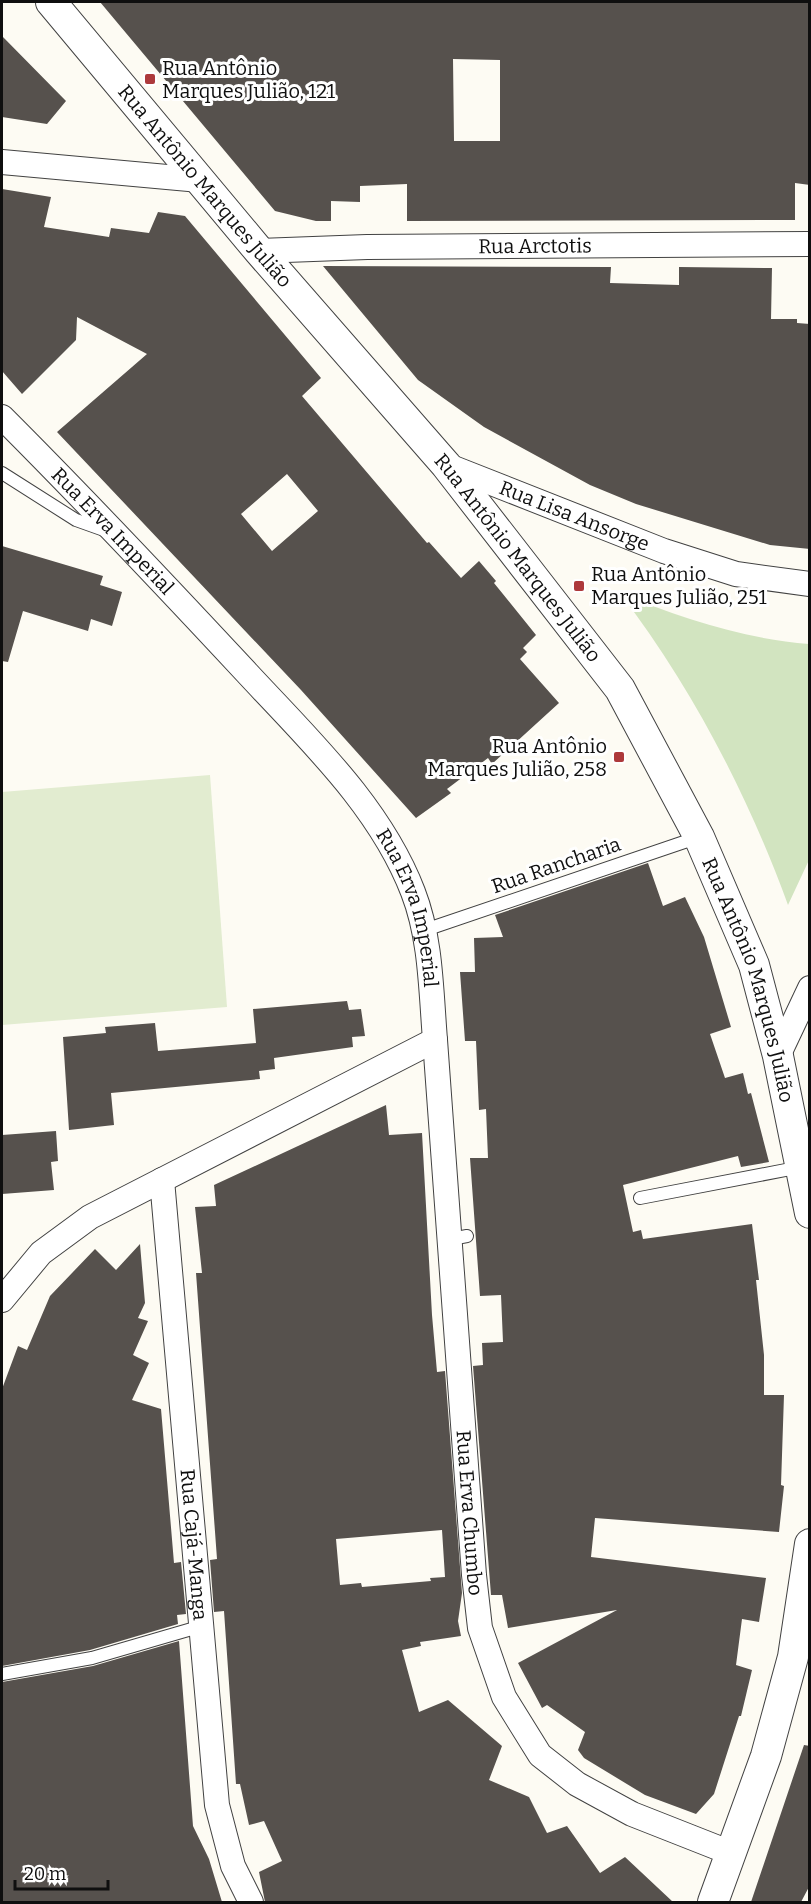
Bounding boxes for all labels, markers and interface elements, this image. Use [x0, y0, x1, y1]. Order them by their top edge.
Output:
place label: Rua Antônio Marques Julião, 121 [162, 56, 335, 103]
marker: Rua Antônio Marques Julião, 121 [143, 72, 157, 86]
street label: Rua Antônio Marques Julião [113, 80, 297, 292]
street label: Rua Arctotis [478, 233, 592, 258]
street label: Rua Antônio Marques Julião [430, 449, 606, 667]
street label: Rua Erva Imperial [47, 462, 179, 599]
street label: Rua Lisa Ansorge [496, 475, 653, 556]
place label: Rua Antônio Marques Julião, 251 [591, 562, 767, 609]
marker: Rua Antônio Marques Julião, 251 [572, 579, 586, 593]
place label: Rua Antônio Marques Julião, 258 [427, 734, 607, 781]
marker: Rua Antônio Marques Julião, 258 [612, 750, 626, 764]
street label: Rua Erva Imperial [371, 824, 443, 988]
street label: Rua Rancharia [488, 832, 624, 898]
street label: Rua Antônio Marques Julião [697, 854, 799, 1105]
street label: Rua Erva Chumbo [451, 1429, 488, 1597]
street label: Rua Cajá-Manga [175, 1468, 213, 1622]
scale bar [15, 1853, 108, 1891]
text: 20 m [24, 1863, 66, 1885]

